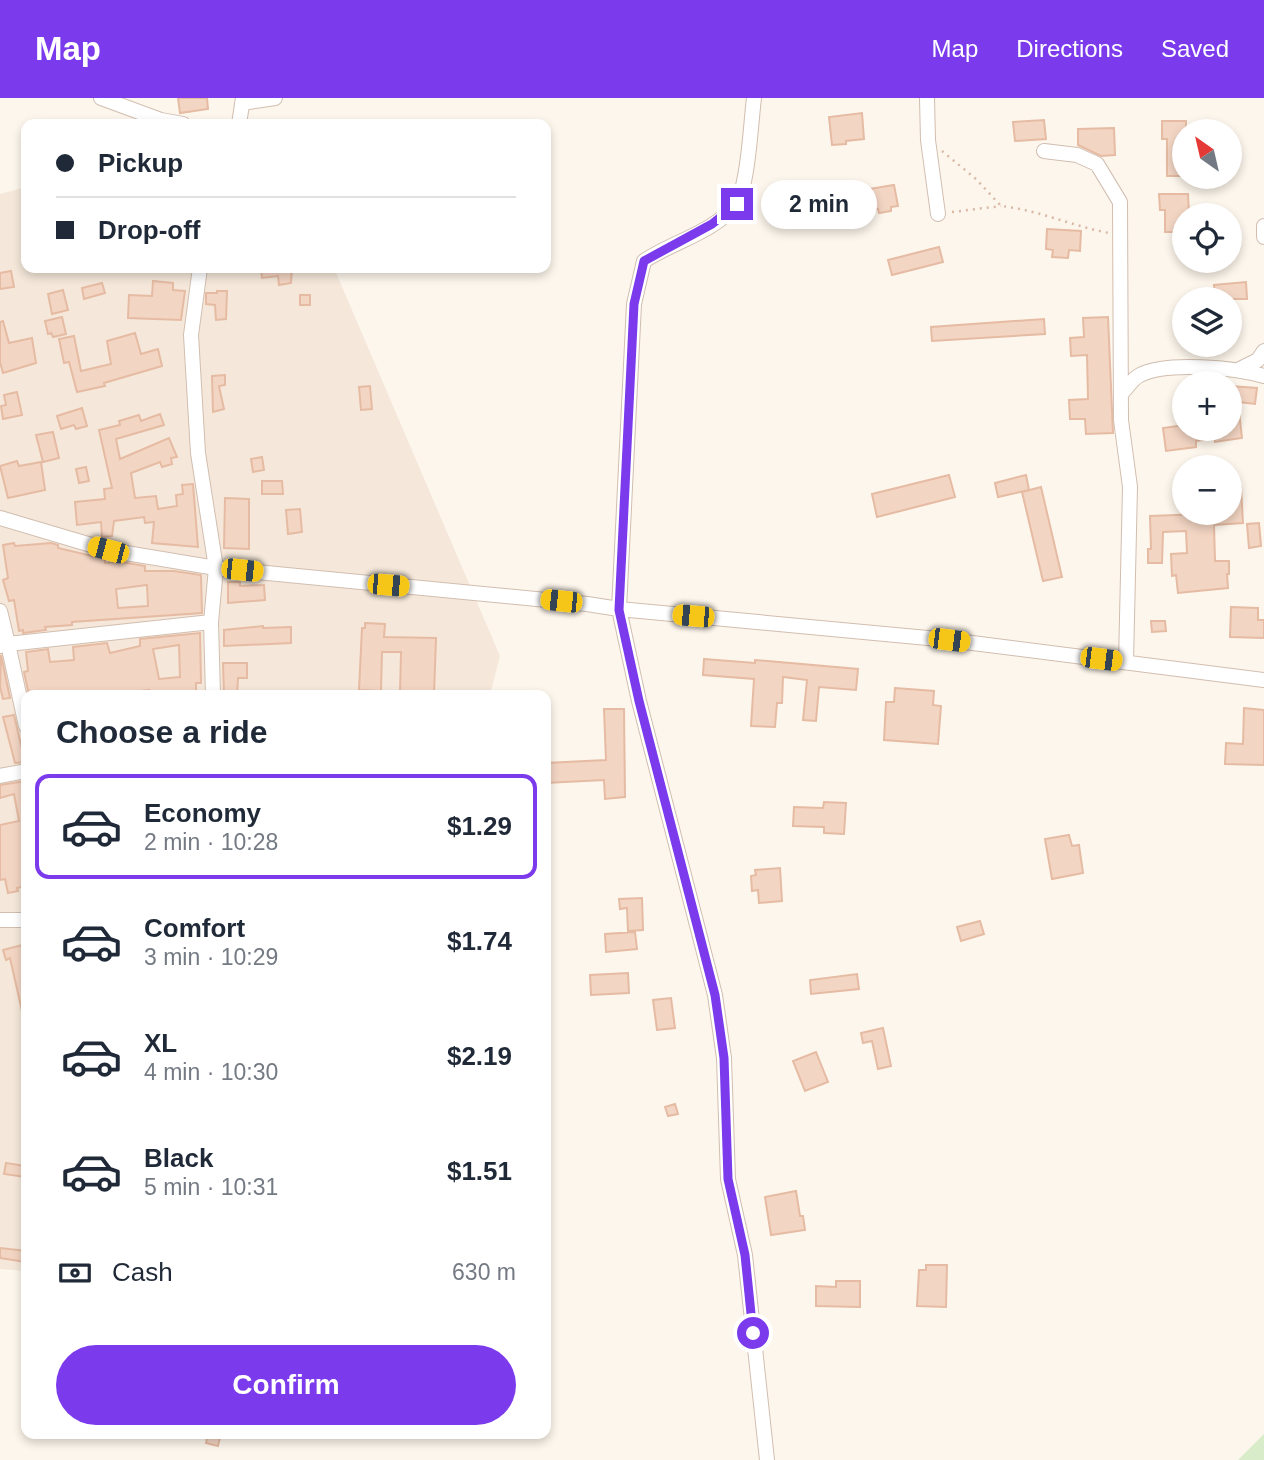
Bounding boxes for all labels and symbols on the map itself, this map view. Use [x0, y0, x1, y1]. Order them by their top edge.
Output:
north arrow [1172, 119, 1242, 189]
callout: 2 min [762, 180, 877, 228]
route end [721, 188, 753, 220]
car [85, 534, 132, 566]
car [221, 557, 264, 583]
car [367, 573, 410, 597]
car [540, 588, 583, 614]
car [672, 604, 715, 628]
car [927, 627, 972, 653]
car [1079, 646, 1124, 672]
route start [737, 1317, 769, 1349]

